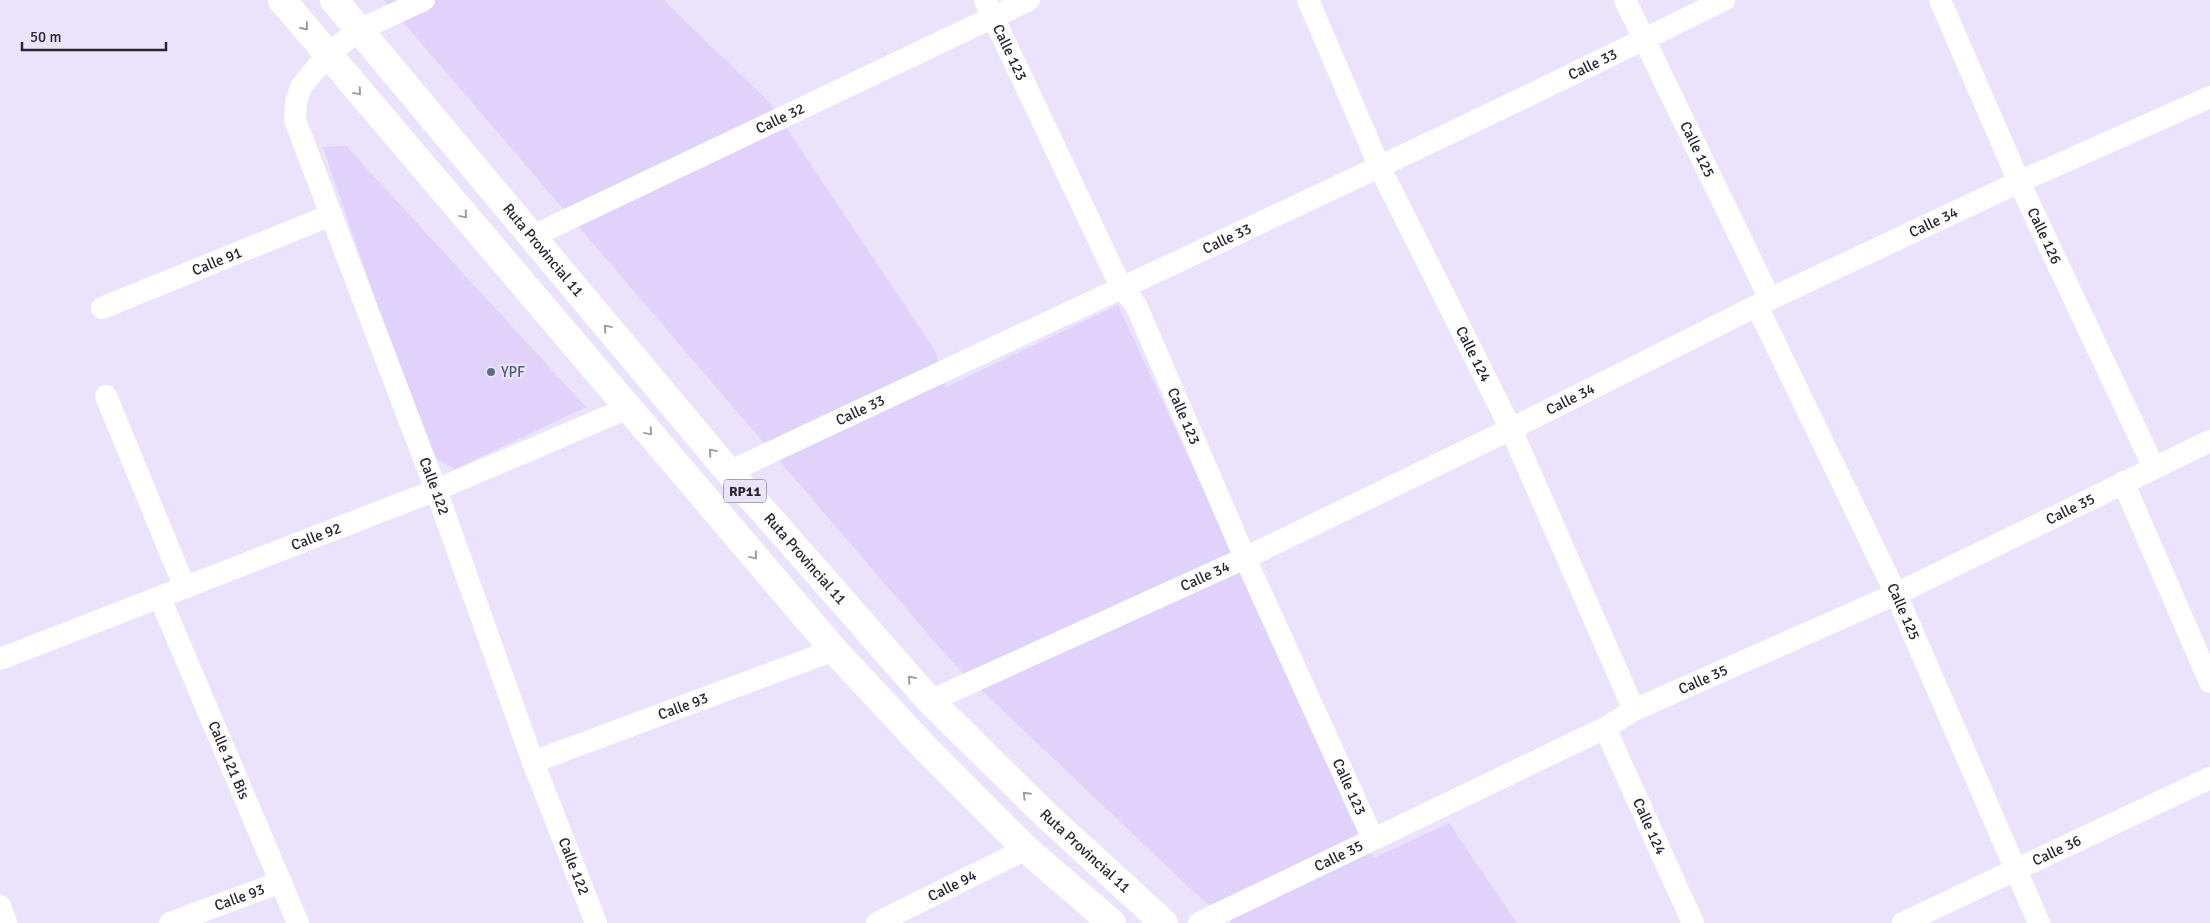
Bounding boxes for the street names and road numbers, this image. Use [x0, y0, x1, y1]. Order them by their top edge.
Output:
street label: Calle 123 [989, 21, 1031, 83]
street label: Calle 33 [1565, 45, 1620, 84]
street label: Calle 32 [753, 99, 808, 138]
street label: Calle 125 [1676, 118, 1719, 180]
street label: Ruta Provincial 11 [499, 200, 587, 300]
street label: Calle 34 [1906, 203, 1961, 241]
street label: Calle 126 [2023, 205, 2065, 267]
street label: Calle 33 [1200, 219, 1254, 258]
street label: Calle 91 [189, 243, 244, 279]
street label: Calle 124 [1452, 323, 1495, 385]
street label: Calle 34 [1543, 379, 1598, 419]
street label: Calle 123 [1164, 385, 1204, 447]
street label: Calle 33 [833, 391, 888, 429]
street label: Calle 122 [415, 455, 453, 517]
road number: RP11 [724, 480, 766, 502]
street label: Calle 35 [2043, 490, 2098, 529]
street label: Ruta Provincial 11 [760, 509, 850, 608]
street label: Calle 92 [289, 519, 344, 554]
street label: Calle 34 [1178, 557, 1232, 595]
street label: Calle 125 [1883, 580, 1924, 643]
street label: Calle 35 [1676, 661, 1730, 698]
street label: Calle 93 [655, 689, 711, 724]
street label: Calle 121 Bis [204, 718, 254, 802]
street label: Calle 123 [1329, 756, 1370, 818]
street label: Calle 124 [1629, 795, 1670, 858]
street label: Ruta Provincial 11 [1036, 805, 1134, 897]
street label: Calle 36 [2029, 831, 2084, 870]
street label: Calle 122 [554, 835, 593, 898]
street label: Calle 35 [1311, 836, 1366, 875]
street label: Calle 94 [925, 866, 980, 905]
street label: Calle 93 [212, 880, 267, 915]

